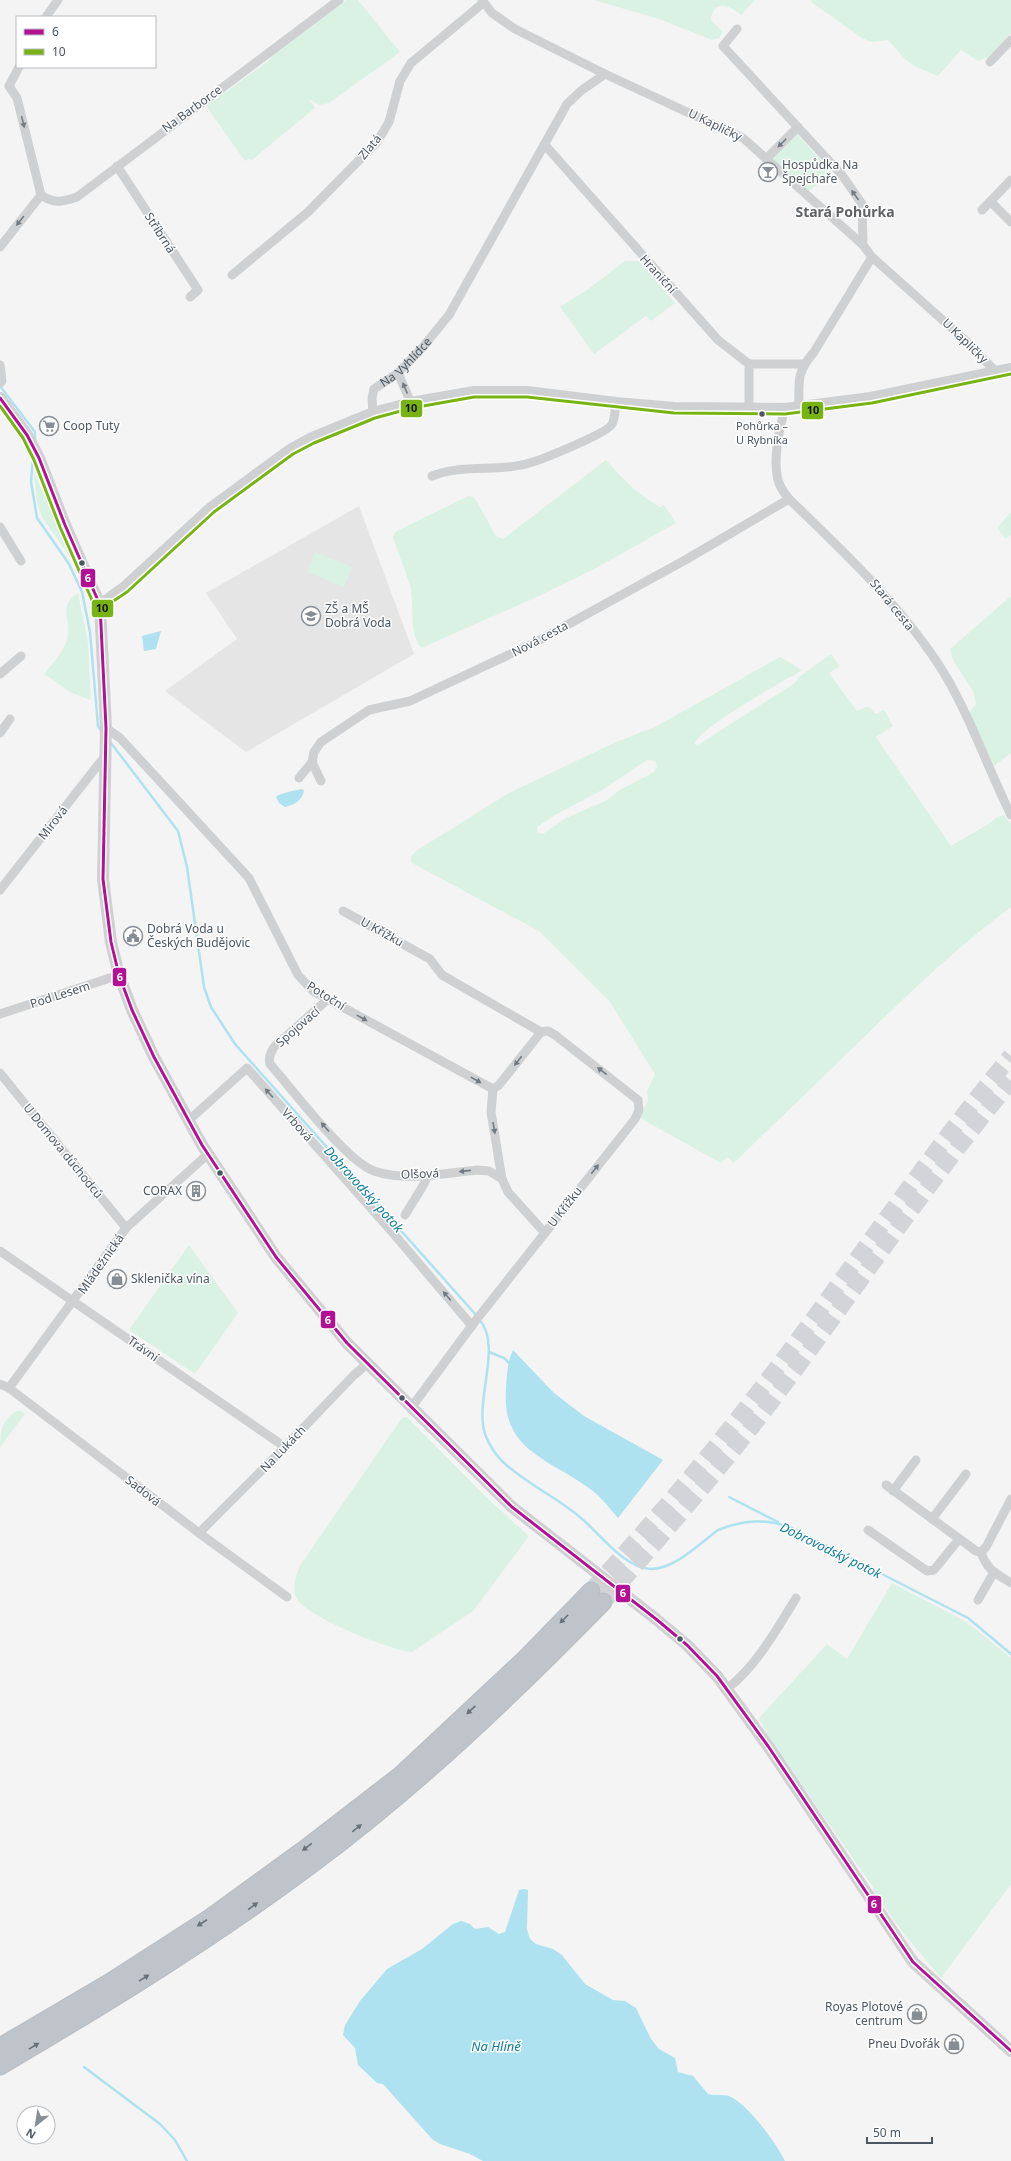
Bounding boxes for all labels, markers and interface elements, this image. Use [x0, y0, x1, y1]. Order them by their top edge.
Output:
legend [16, 16, 156, 68]
text: 6 [52, 23, 59, 40]
text: 10 [52, 43, 66, 60]
street label: Na Barborce [158, 81, 225, 136]
street label: U Kapličky [685, 104, 746, 145]
one-way arrow [20, 116, 26, 128]
street label: Zlatá [354, 131, 385, 163]
one-way arrow [777, 138, 787, 148]
place label: Hospůdka Na Špejchaře [782, 156, 858, 187]
bar icon: Hospůdka Na Špejchaře [757, 161, 779, 183]
one-way arrow [851, 189, 859, 200]
district label: Stará Pohůrka [795, 202, 895, 221]
street label: Stříbrná [141, 209, 180, 256]
one-way arrow [16, 216, 25, 226]
street label: Hraniční [636, 250, 681, 298]
street label: U Kapličky [939, 314, 993, 367]
street label: Na Vyhlídce [376, 333, 435, 391]
one-way arrow [401, 381, 407, 393]
line badge: 10 [400, 399, 423, 418]
text: 10 [405, 400, 417, 415]
line badge: 10 [801, 401, 824, 420]
text: 10 [807, 402, 819, 417]
marker: Pohůrka – U Rybníka [757, 409, 767, 419]
supermarket icon: Coop Tuty [38, 415, 60, 437]
place label: Coop Tuty [63, 417, 120, 434]
place label: Pohůrka – U Rybníka [736, 418, 788, 447]
unlabelled marker [77, 558, 87, 568]
line badge: 6 [80, 568, 96, 588]
text: 6 [85, 570, 91, 585]
street label: Stará cesta [866, 575, 918, 634]
line badge: 10 [91, 599, 114, 618]
text: 10 [96, 600, 108, 615]
place label: ZŠ a MŠ Dobrá Voda [325, 600, 391, 631]
school or university icon: ZŠ a MŠ Dobrá Voda [300, 605, 322, 627]
street label: Nová cesta [509, 617, 571, 660]
street label: Mírová [34, 802, 71, 843]
street label: U Křížku [358, 913, 407, 950]
place label: Dobrá Voda u Českých Budějovic [147, 920, 251, 951]
public building icon: Dobrá Voda u Českých Budějovic [122, 925, 144, 947]
line badge: 6 [112, 967, 127, 987]
text: 6 [117, 969, 123, 984]
street label: Pod Lesem [28, 977, 92, 1012]
street label: Potoční [304, 977, 350, 1014]
street label: Spojovací [272, 1002, 324, 1050]
one-way arrow [357, 1014, 368, 1021]
one-way arrow [513, 1056, 522, 1067]
one-way arrow [596, 1067, 607, 1076]
one-way arrow [471, 1077, 482, 1083]
one-way arrow [264, 1088, 274, 1098]
street label: U Domova důchodců [20, 1100, 107, 1202]
street label: Vrbová [278, 1104, 317, 1145]
one-way arrow [321, 1122, 330, 1133]
one-way arrow [491, 1122, 497, 1134]
water label: Dobrovodský potok [320, 1142, 408, 1237]
street label: Olšová [401, 1164, 439, 1183]
one-way arrow [591, 1164, 600, 1175]
unlabelled marker [215, 1168, 225, 1178]
one-way arrow [459, 1168, 471, 1174]
building icon: CORAX [185, 1180, 207, 1202]
place label: CORAX [143, 1182, 182, 1199]
street label: U Křížku [543, 1183, 586, 1230]
street label: Mládežnická [74, 1230, 128, 1297]
shop icon: Sklenička vína [106, 1268, 128, 1290]
place label: Sklenička vína [131, 1270, 210, 1287]
one-way arrow [443, 1291, 452, 1302]
line badge: 6 [320, 1310, 336, 1329]
text: 6 [325, 1312, 331, 1327]
street label: Trávní [124, 1332, 163, 1366]
unlabelled marker [397, 1393, 407, 1403]
street label: Na Lukách [256, 1422, 309, 1476]
street label: Sadová [122, 1471, 165, 1510]
water label: Dobrovodský potok [777, 1518, 885, 1583]
line badge: 6 [615, 1584, 631, 1603]
text: 6 [620, 1585, 626, 1600]
one-way arrow [559, 1614, 569, 1624]
unlabelled marker [675, 1634, 685, 1644]
one-way arrow [466, 1705, 476, 1715]
one-way arrow [351, 1824, 362, 1833]
one-way arrow [302, 1843, 313, 1851]
line badge: 6 [867, 1895, 882, 1914]
text: 6 [871, 1896, 877, 1911]
one-way arrow [247, 1902, 258, 1910]
one-way arrow [197, 1919, 207, 1927]
one-way arrow [138, 1974, 150, 1981]
place label: Royas Plotové centrum [825, 1998, 903, 2029]
shop icon: Royas Plotové centrum [906, 2003, 928, 2025]
shop icon: Pneu Dvořák [943, 2033, 965, 2055]
place label: Pneu Dvořák [868, 2035, 941, 2052]
water label: Na Hlíně [471, 2037, 521, 2055]
one-way arrow [28, 2043, 40, 2050]
north arrow [16, 2105, 56, 2145]
scale bar [867, 2119, 932, 2145]
text: 50 m [873, 2124, 901, 2141]
text: N [23, 2125, 38, 2143]

